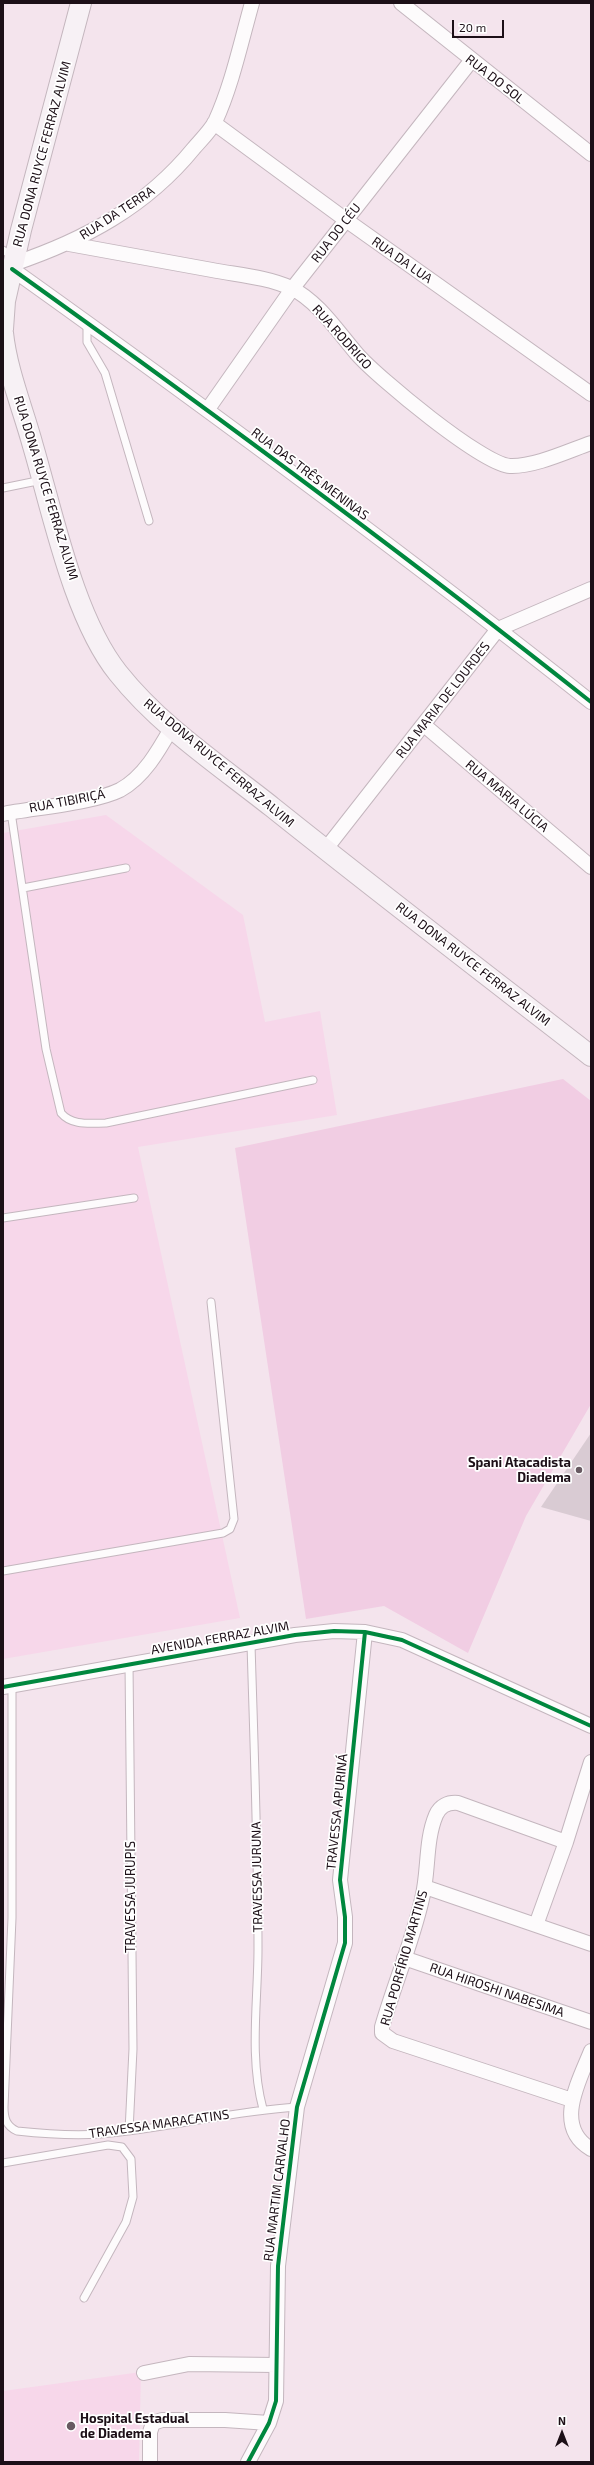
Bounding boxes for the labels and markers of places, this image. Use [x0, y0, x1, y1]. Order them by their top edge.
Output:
place label: Spani Atacadista Diadema [468, 1455, 571, 1486]
marker: Spani Atacadista Diadema [574, 1465, 584, 1475]
place label: Hospital Estadual de Diadema [80, 2411, 189, 2442]
marker: Hospital Estadual de Diadema [65, 2420, 77, 2432]

